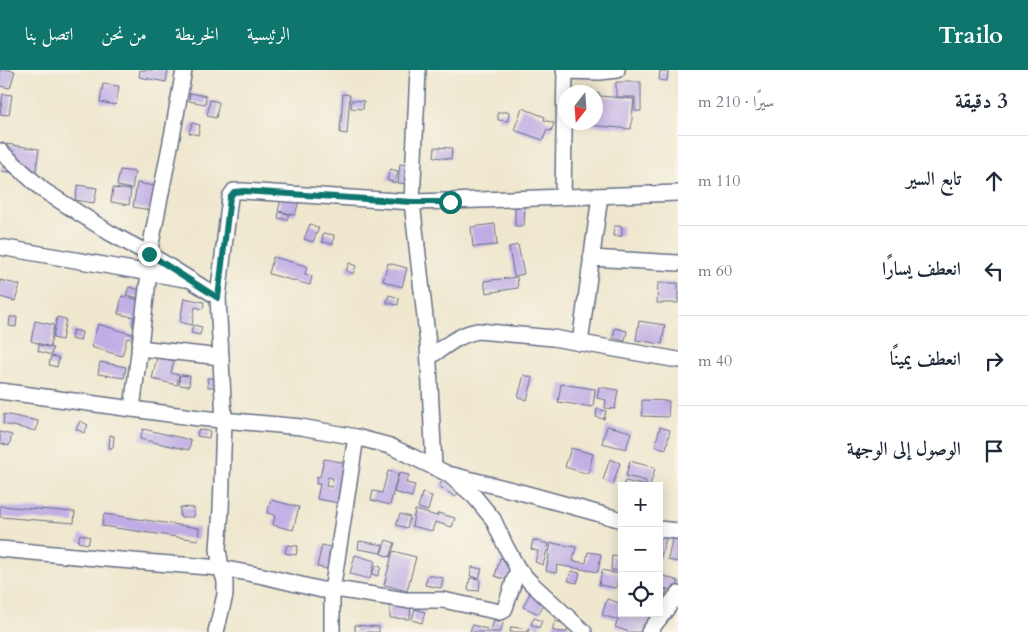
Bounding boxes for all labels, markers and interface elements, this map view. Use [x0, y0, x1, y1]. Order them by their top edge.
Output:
text: Trailo [938, 19, 1003, 52]
text: اتصل بنا [25, 22, 73, 47]
text: من نحن [101, 22, 147, 47]
text: الخريطة [175, 22, 219, 47]
text: الرئيسية [247, 22, 290, 47]
north arrow [558, 85, 603, 130]
text: 3 دقيقة [955, 87, 1008, 116]
text: سيرًا · 210 m [698, 91, 774, 113]
text: تابع السير [906, 166, 961, 192]
icon: ahead [980, 167, 1008, 195]
text: 110 m [698, 170, 740, 192]
route start [439, 191, 462, 214]
route end [138, 243, 161, 266]
text: انعطف يسارًا [882, 256, 961, 282]
icon: left [980, 257, 1008, 285]
text: 60 m [698, 260, 732, 282]
text: انعطف يمينًا [890, 346, 961, 372]
icon: right [980, 347, 1008, 375]
text: 40 m [698, 350, 732, 372]
text: الوصول إلى الوجهة [847, 436, 961, 462]
icon: arrive [980, 437, 1008, 465]
map controls [618, 482, 663, 617]
button: + [618, 482, 663, 527]
button: − [618, 527, 663, 572]
button: locate [618, 572, 663, 617]

